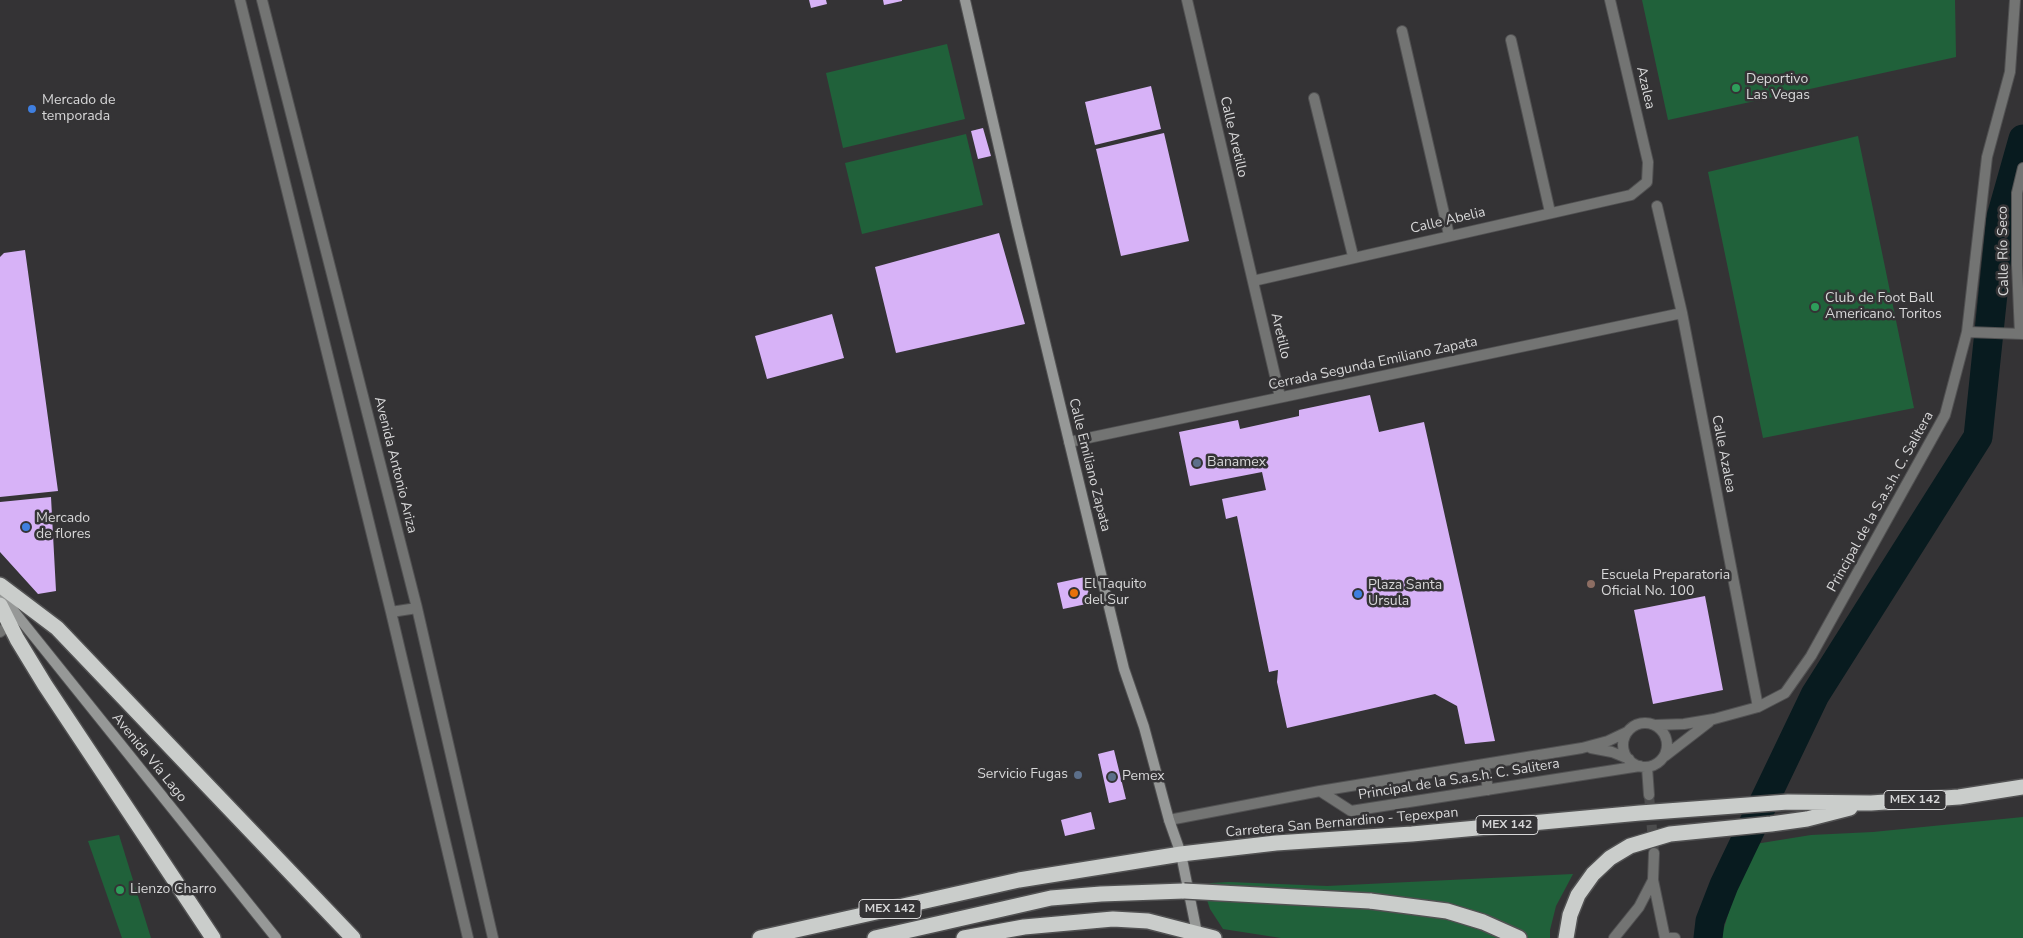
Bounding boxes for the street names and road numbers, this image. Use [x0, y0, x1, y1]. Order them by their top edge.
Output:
street label: Azalea [1632, 65, 1658, 111]
street label: Calle Aretillo [1216, 95, 1250, 179]
street label: Calle Abelia [1409, 204, 1487, 238]
street label: Calle Río Seco [1995, 206, 2013, 296]
street label: Aretillo [1267, 311, 1293, 361]
street label: Cerrada Segunda Emiliano Zapata [1267, 334, 1479, 394]
street label: Avenida Antonio Ariza [370, 395, 420, 535]
street label: Calle Emiliano Zapata [1064, 397, 1114, 533]
street label: Principal de la S.a.s.h. C. Salitera [1824, 409, 1938, 595]
street label: Calle Azalea [1707, 414, 1739, 494]
street label: Avenida Vía Lago [108, 710, 190, 806]
street label: Principal de la S.a.s.h. C. Salitera [1357, 756, 1561, 804]
road number: MEX 142 [1884, 790, 1946, 810]
street label: Carretera San Bernardino - Tepexpan [1225, 804, 1459, 842]
road number: MEX 142 [1476, 816, 1538, 834]
road number: MEX 142 [859, 900, 921, 919]

